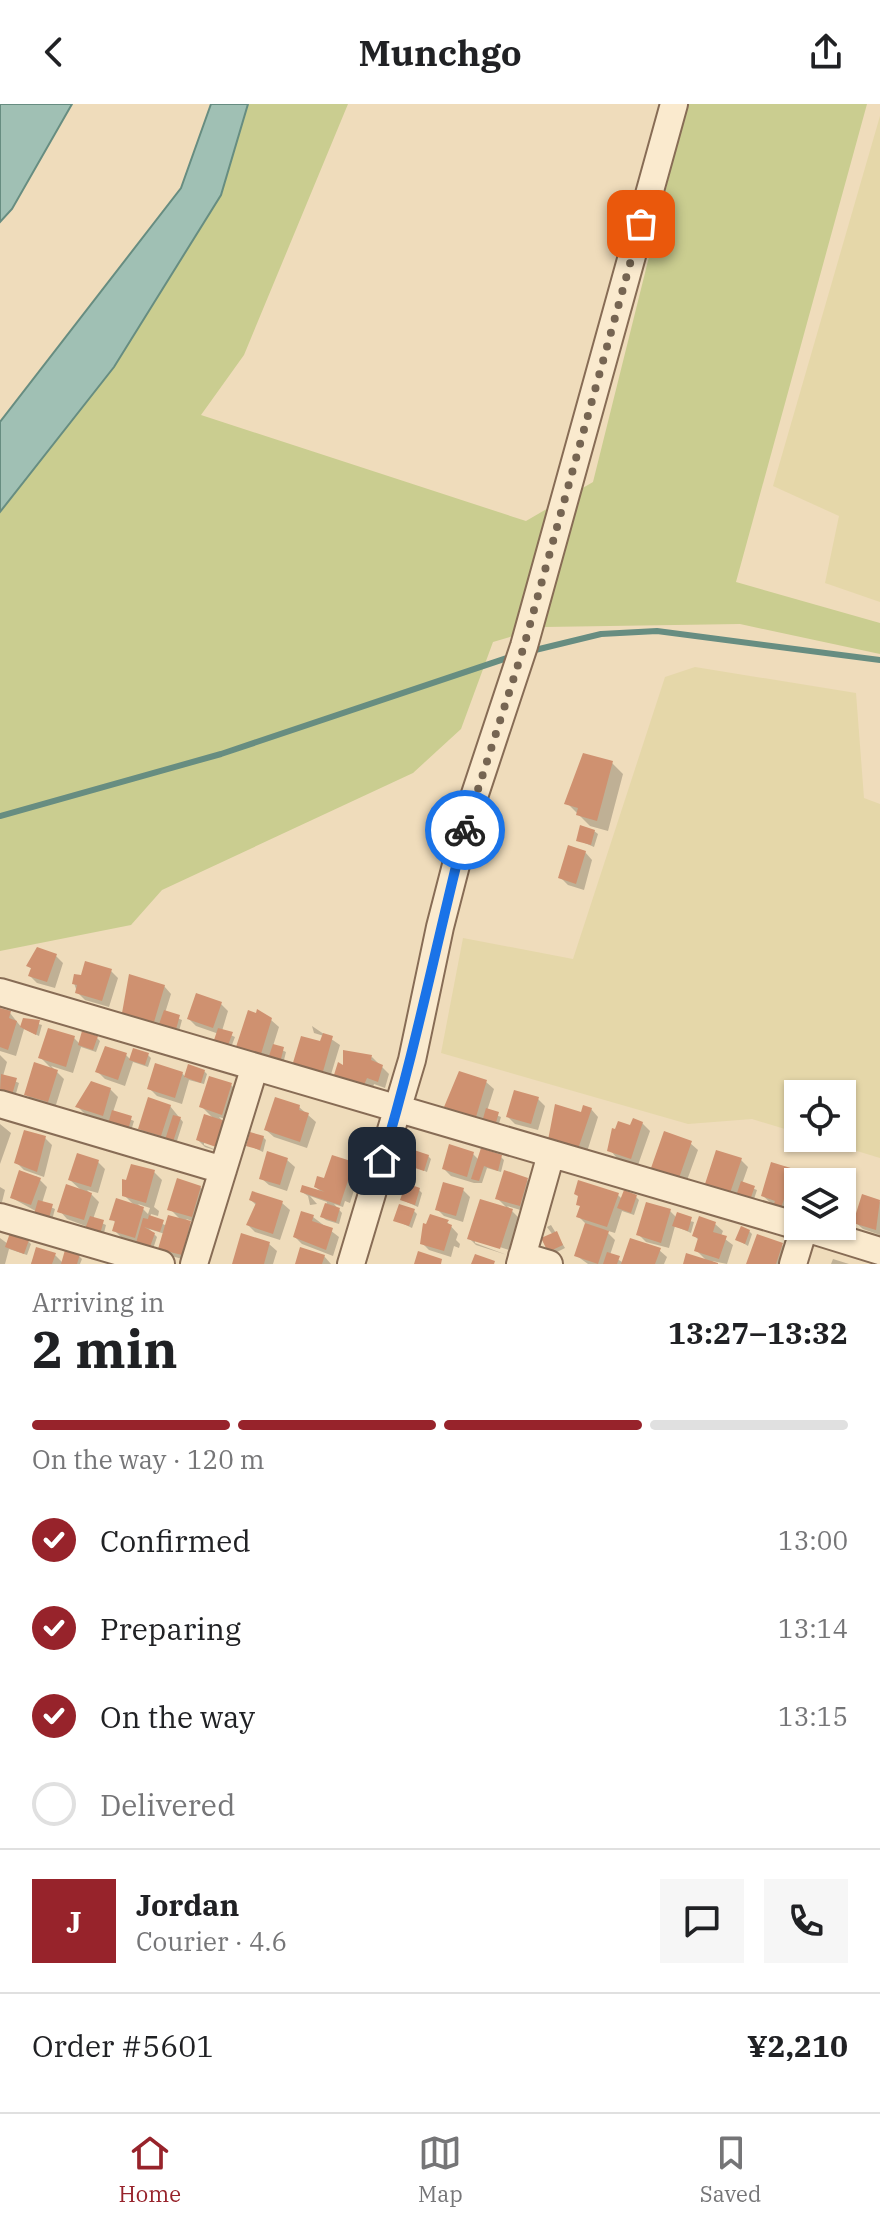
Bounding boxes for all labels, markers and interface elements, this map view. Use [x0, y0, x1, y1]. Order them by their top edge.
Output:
text: Munchgo [358, 29, 522, 76]
icon: back [32, 30, 76, 74]
icon: share [804, 30, 848, 74]
pin [607, 190, 675, 258]
icon: bag [619, 202, 663, 246]
courier [425, 790, 505, 870]
icon: bike [443, 808, 487, 852]
map controls [784, 1080, 856, 1240]
button: locate [784, 1080, 856, 1152]
pin [348, 1127, 416, 1195]
icon: home [360, 1139, 404, 1183]
button: layers [784, 1168, 856, 1240]
text: Arriving in [32, 1285, 165, 1319]
text: 13:27–13:32 [668, 1313, 848, 1352]
text: 2 min [32, 1315, 178, 1382]
text: On the way · 120 m [32, 1442, 265, 1476]
icon: check [32, 1518, 76, 1562]
text: Confirmed [100, 1521, 251, 1560]
text: 13:00 [778, 1523, 848, 1557]
icon: check [32, 1606, 76, 1650]
text: Preparing [100, 1609, 241, 1648]
text: 13:14 [778, 1611, 848, 1645]
icon: check [32, 1694, 76, 1738]
text: On the way [100, 1697, 255, 1736]
text: 13:15 [778, 1699, 848, 1733]
text: Delivered [100, 1785, 235, 1824]
button: chat [660, 1879, 744, 1963]
button: phone [764, 1879, 848, 1963]
text: Jordan [136, 1885, 239, 1924]
text: J [66, 1902, 82, 1941]
text: Courier · 4.6 [136, 1924, 287, 1958]
text: Order #5601 [32, 2026, 214, 2065]
text: ¥2,210 [747, 2026, 848, 2065]
tab: Home [119, 2131, 181, 2208]
tab: Map [418, 2131, 463, 2208]
tab: Saved [700, 2131, 761, 2208]

